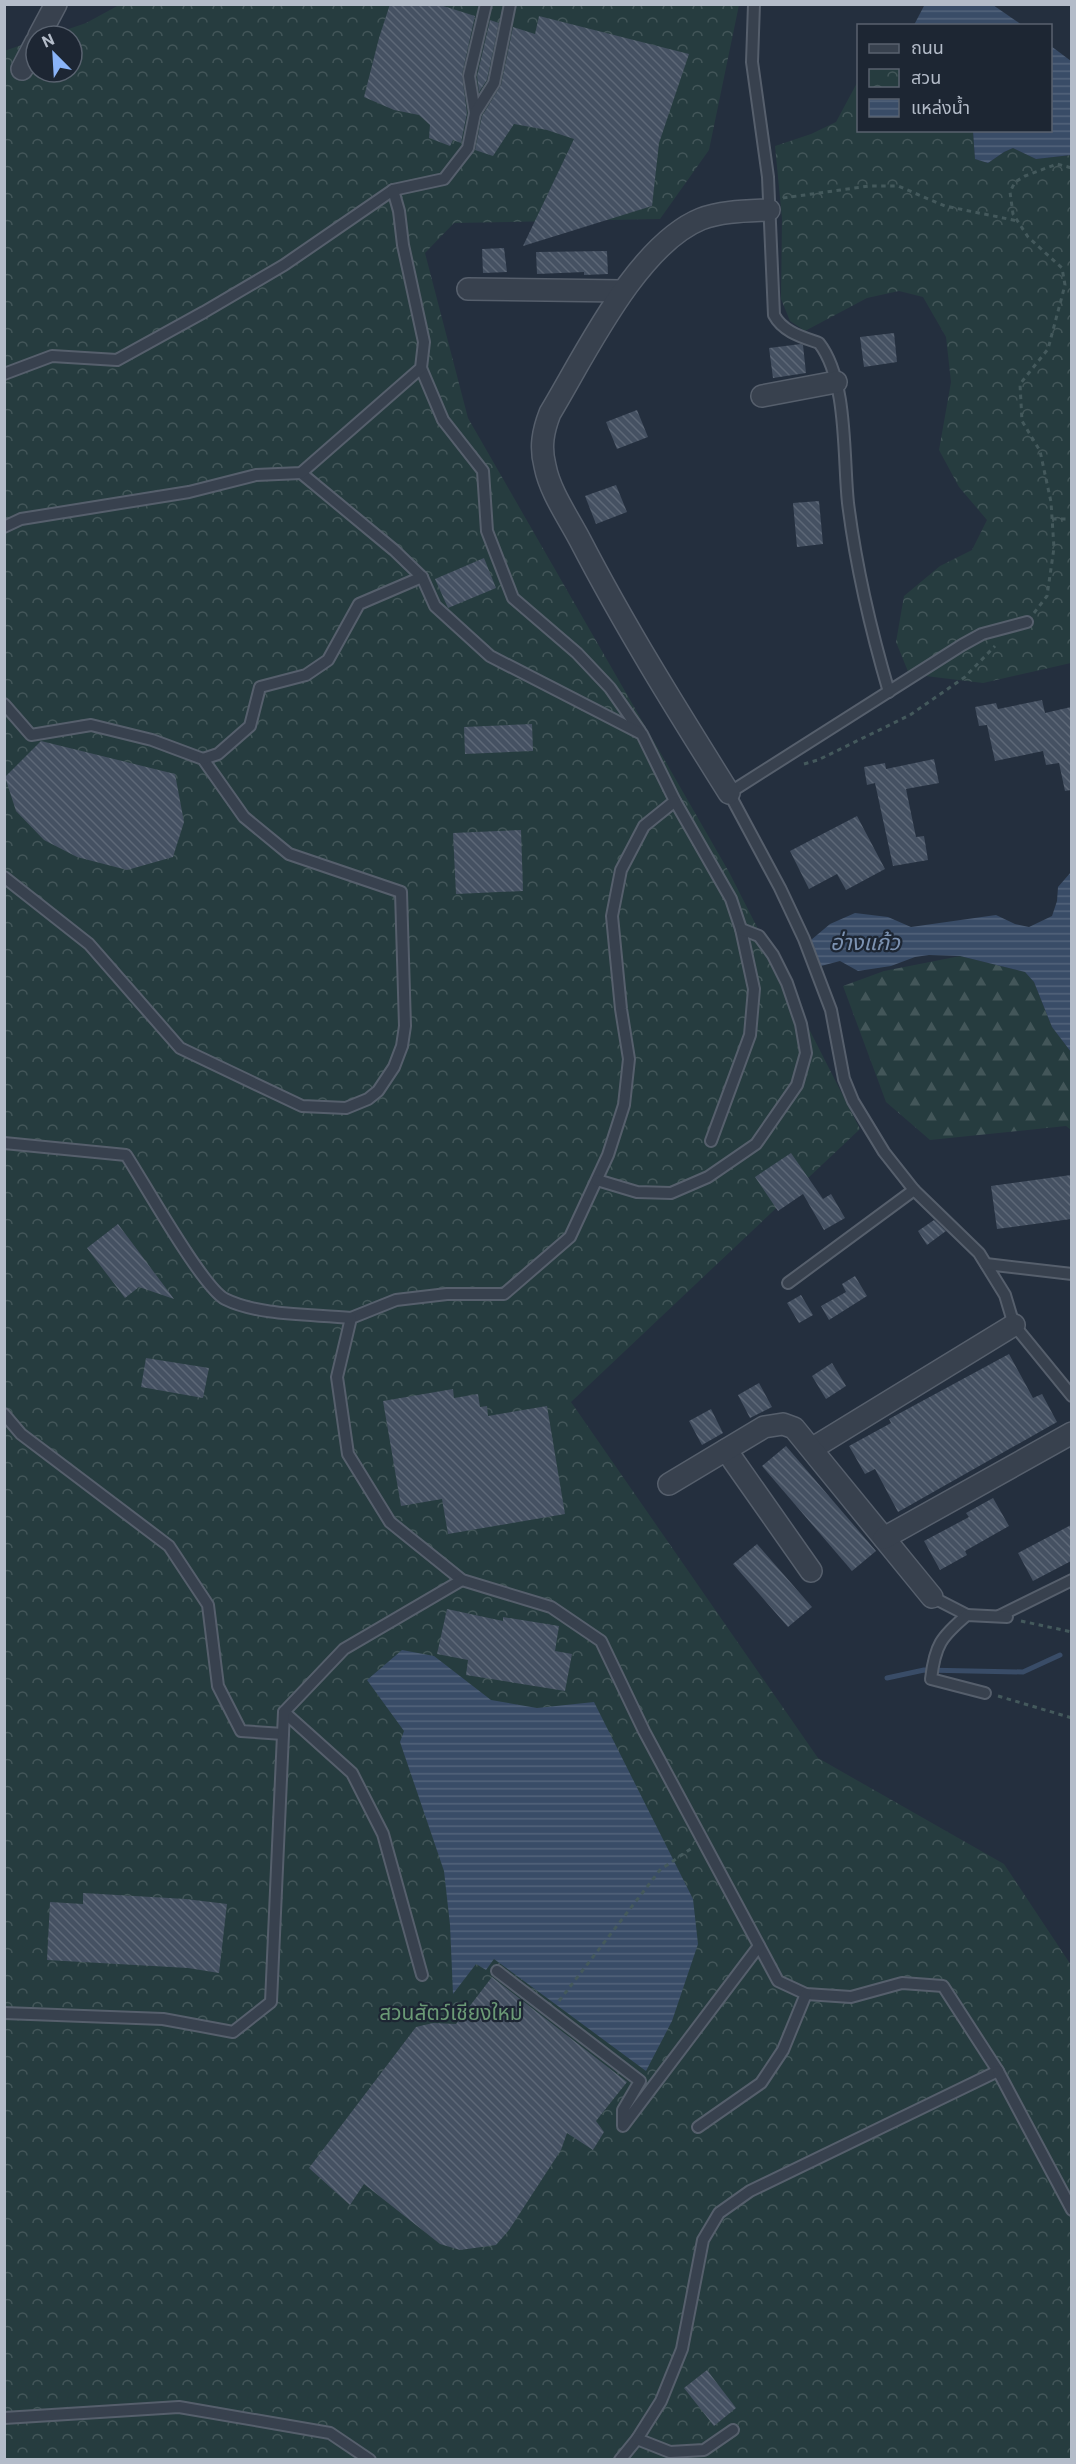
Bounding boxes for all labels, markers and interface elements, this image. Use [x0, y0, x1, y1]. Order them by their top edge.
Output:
north arrow [24, 24, 84, 84]
legend [857, 24, 1052, 132]
text: N [39, 30, 57, 52]
text: ถนน [911, 37, 944, 58]
text: สวน [911, 67, 941, 88]
text: แหล่งน้ำ [911, 95, 970, 118]
water label: อ่างแก้ว [830, 930, 901, 955]
park label: สวนสัตว์เชียงใหม่ [379, 2001, 523, 2025]

